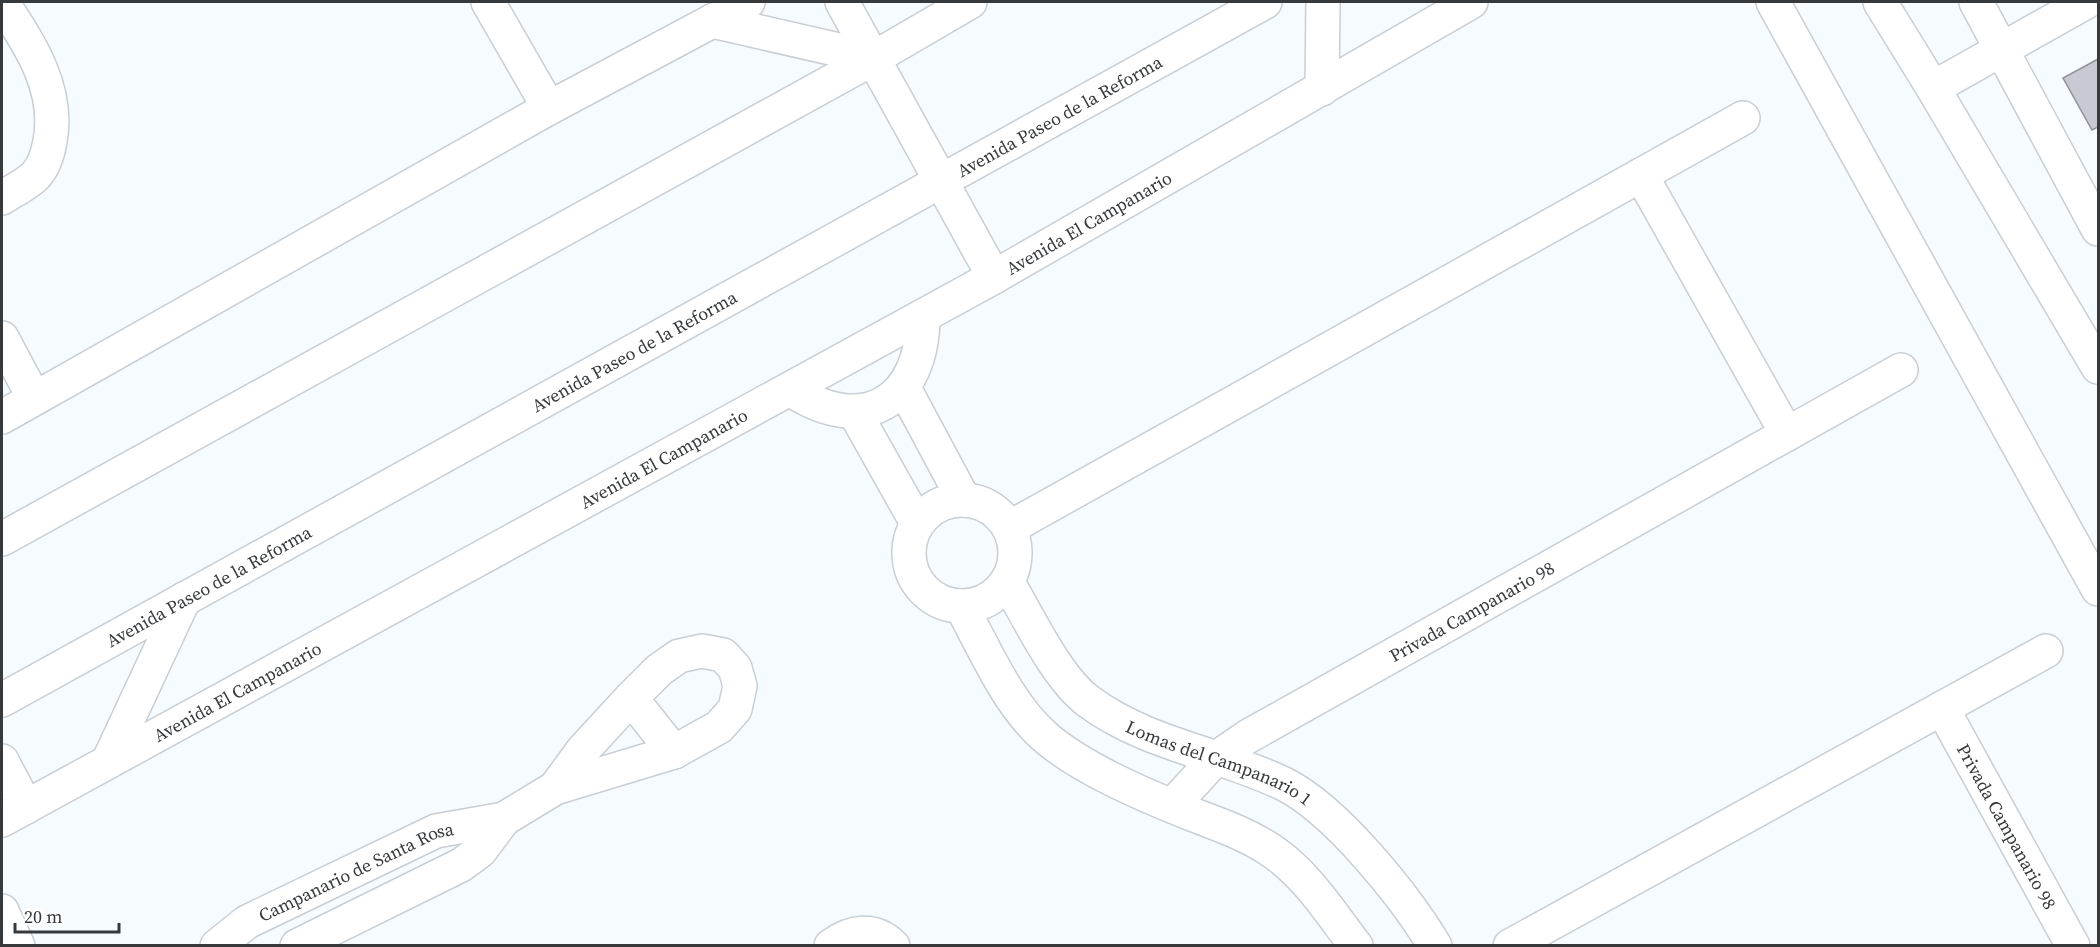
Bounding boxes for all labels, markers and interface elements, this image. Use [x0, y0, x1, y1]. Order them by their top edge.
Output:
street label: Avenida Paseo de la Reforma [952, 48, 1167, 183]
street label: Avenida El Campanario [1001, 165, 1176, 280]
street label: Avenida Paseo de la Reforma [527, 284, 742, 418]
street label: Avenida El Campanario [575, 402, 752, 514]
street label: Avenida Paseo de la Reforma [101, 519, 316, 653]
street label: Privada Campanario 98 [1384, 555, 1559, 667]
street label: Avenida El Campanario [149, 635, 326, 747]
street label: Lomas del Campanario 1 [1122, 713, 1318, 811]
street label: Privada Campanario 98 [1951, 739, 2063, 914]
street label: Campanario de Santa Rosa [254, 815, 456, 927]
scale bar [15, 896, 118, 934]
text: 20 m [24, 904, 62, 929]

